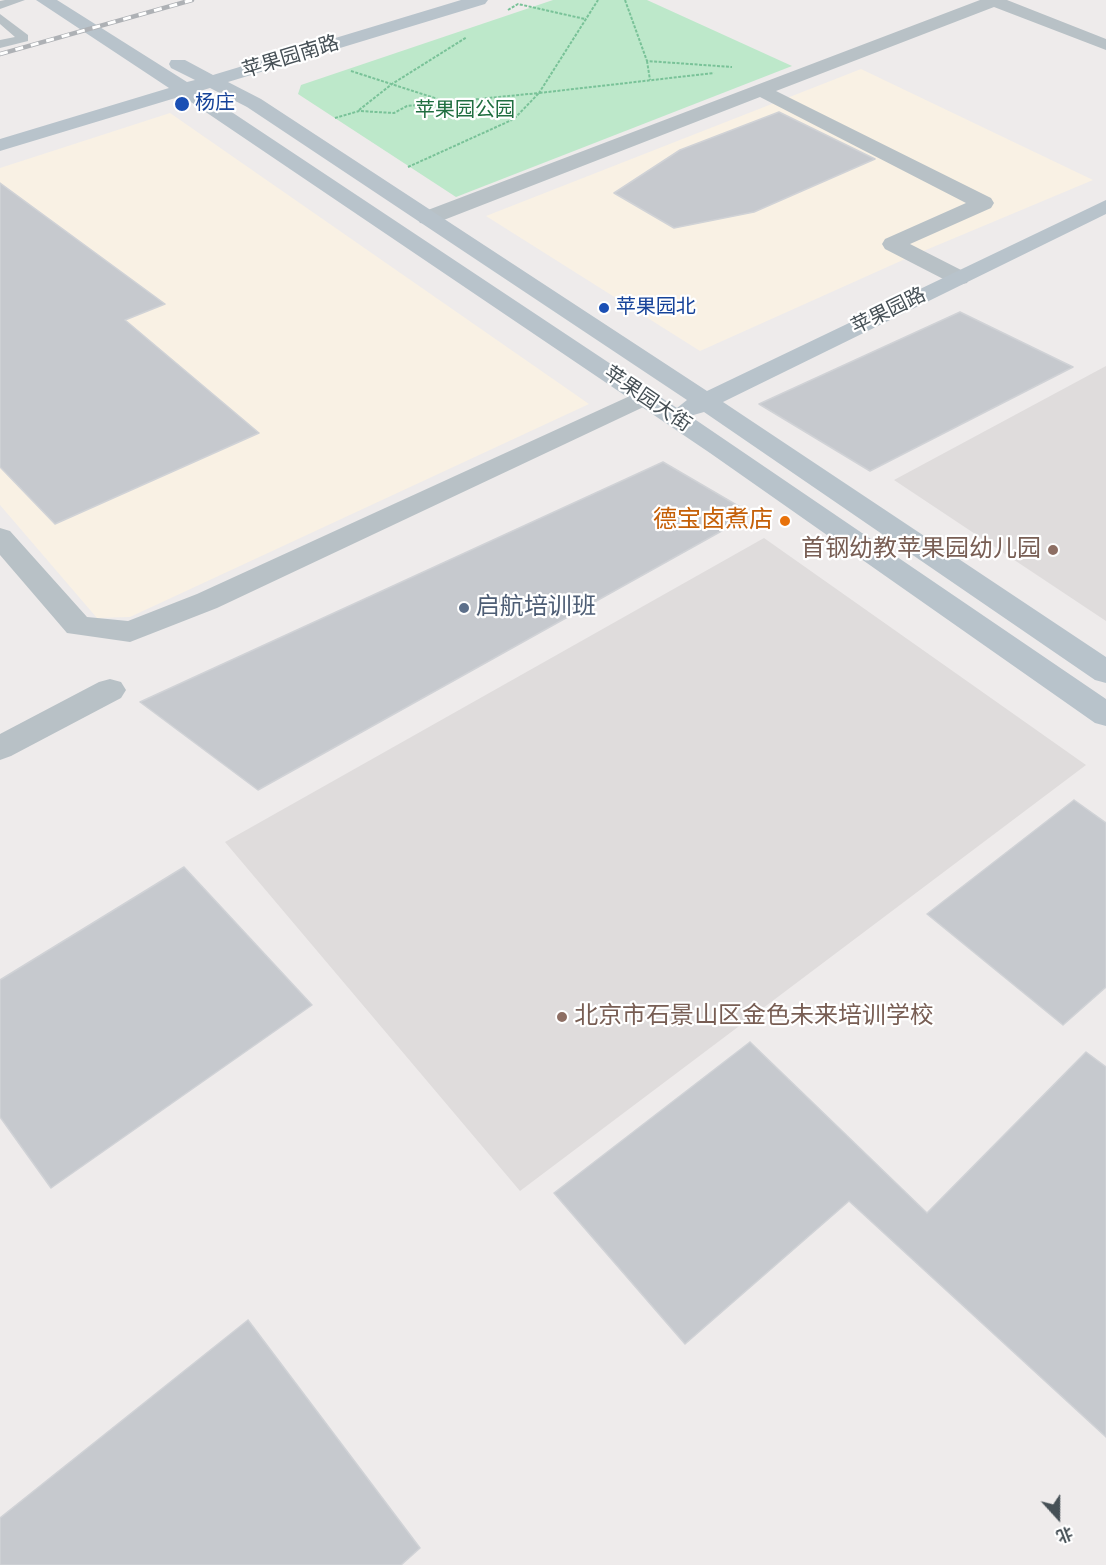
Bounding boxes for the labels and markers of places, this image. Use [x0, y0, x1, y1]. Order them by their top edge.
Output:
place label: 杨庄 [195, 92, 235, 116]
marker: 杨庄 [173, 95, 191, 113]
place label: 苹果园北 [616, 296, 696, 320]
marker: 苹果园北 [597, 301, 611, 315]
place label: 德宝卤煮店 [653, 507, 773, 535]
marker: 德宝卤煮店 [778, 514, 792, 528]
place label: 首钢幼教苹果园幼儿园 [801, 536, 1041, 564]
marker: 首钢幼教苹果园幼儿园 [1046, 543, 1060, 557]
place label: 启航培训班 [476, 594, 596, 622]
marker: 启航培训班 [457, 601, 471, 615]
place label: 北京市石景山区金色未来培训学校 [574, 1003, 934, 1031]
marker: 北京市石景山区金色未来培训学校 [555, 1010, 569, 1024]

